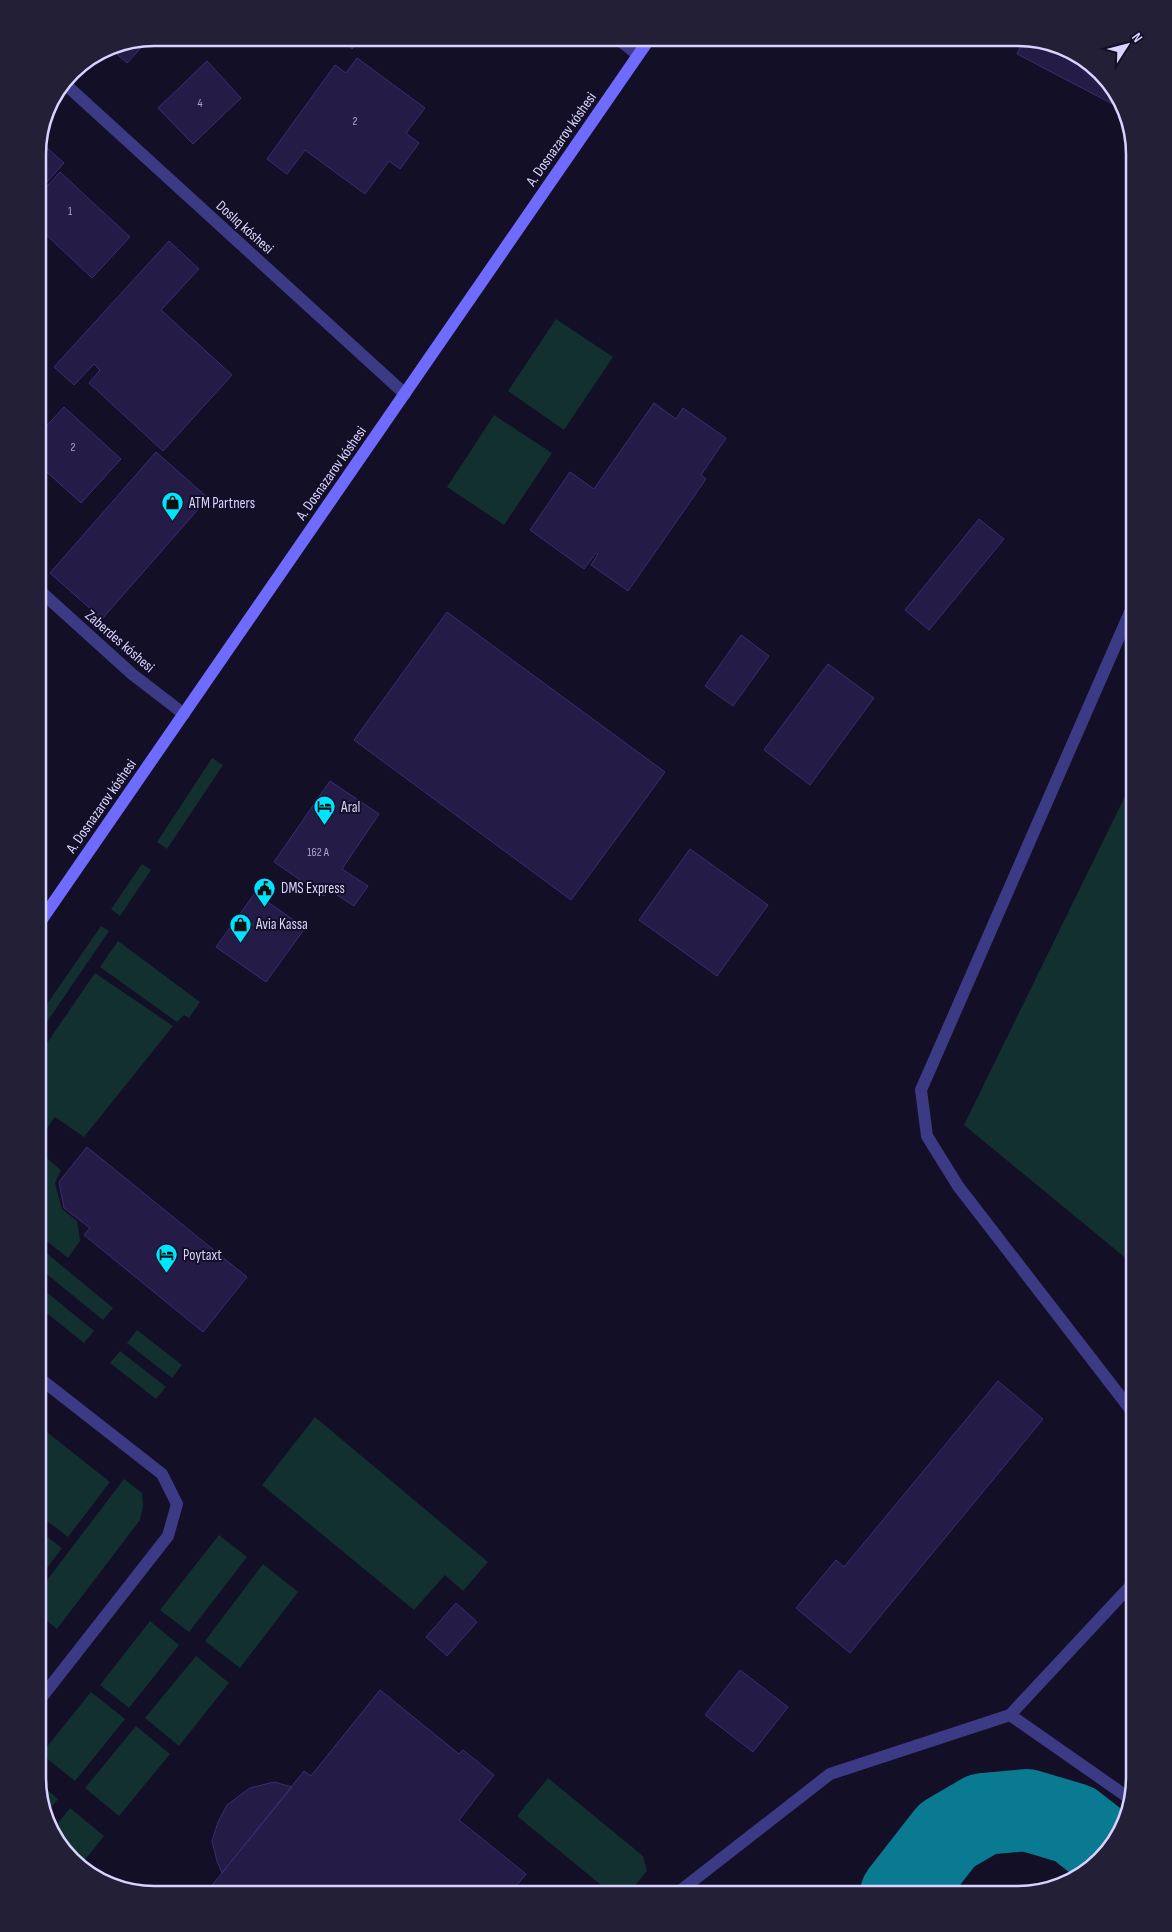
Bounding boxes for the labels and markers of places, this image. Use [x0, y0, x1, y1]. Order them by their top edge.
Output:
shop icon: ATM Partners [161, 491, 185, 522]
place label: ATM Partners [188, 494, 255, 513]
hotel icon: Aral [313, 795, 337, 826]
place label: Aral [340, 798, 360, 817]
public building icon: DMS Express [253, 876, 277, 907]
place label: DMS Express [281, 879, 345, 898]
shop icon: Avia Kassa [228, 912, 252, 943]
place label: Avia Kassa [255, 915, 308, 934]
hotel icon: Poytaxt [155, 1243, 179, 1274]
place label: Poytaxt [183, 1246, 222, 1265]

